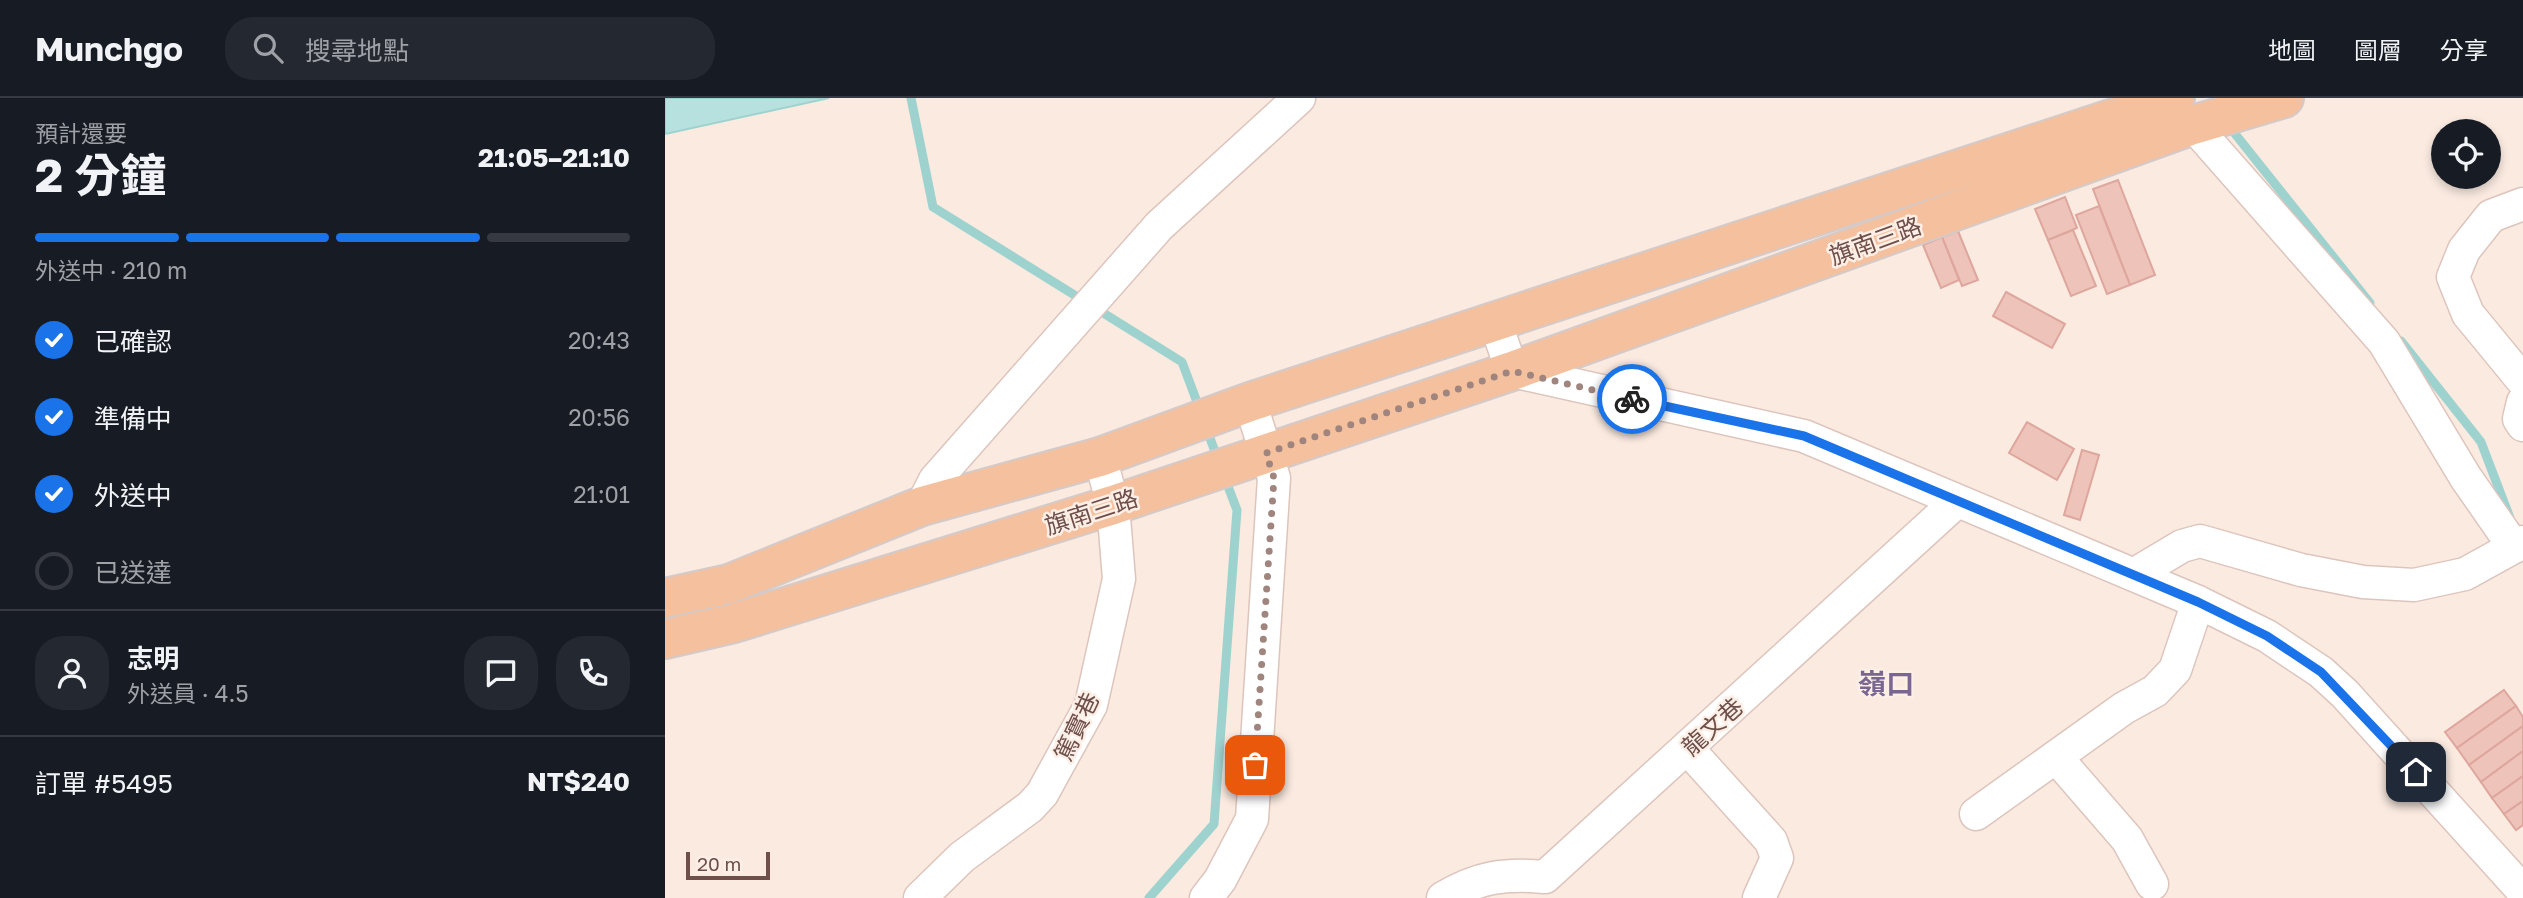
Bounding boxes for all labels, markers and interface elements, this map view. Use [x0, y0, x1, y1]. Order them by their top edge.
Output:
search box [225, 17, 715, 80]
text: Munchgo [35, 29, 183, 68]
icon: search [249, 29, 287, 67]
text: 搜尋地點 [305, 35, 409, 66]
text: 地圖 [2268, 35, 2316, 64]
text: 圖層 [2354, 35, 2402, 64]
text: 分享 [2440, 35, 2488, 64]
text: 預計還要 [35, 119, 127, 147]
map controls [2431, 119, 2501, 189]
button: locate [2431, 119, 2501, 189]
text: 21:05–21:10 [478, 142, 630, 173]
text: 2 分鐘 [35, 147, 167, 202]
street label: 旗南三路 [1825, 210, 1925, 270]
text: 外送中 · 210 m [35, 256, 187, 284]
icon: check [35, 321, 73, 359]
text: 已確認 [94, 326, 172, 357]
text: 20:43 [568, 326, 630, 354]
courier [1597, 364, 1667, 434]
icon: bike [1613, 380, 1651, 418]
icon: check [35, 398, 73, 436]
text: 準備中 [94, 403, 172, 434]
text: 20:56 [568, 403, 630, 431]
icon: check [35, 475, 73, 513]
text: 外送中 [94, 480, 172, 511]
text: 21:01 [573, 480, 630, 508]
street label: 旗南三路 [1041, 482, 1141, 540]
text: 已送達 [94, 557, 172, 588]
button: person [35, 636, 109, 710]
button: chat [464, 636, 538, 710]
button: phone [556, 636, 630, 710]
text: 志明 [127, 643, 179, 674]
district label: 嶺口 [1858, 667, 1914, 700]
text: 外送員 · 4.5 [127, 679, 249, 707]
street label: 篤實巷 [1048, 687, 1104, 765]
street label: 龍文巷 [1676, 691, 1748, 761]
pin [1225, 735, 1285, 795]
pin [2386, 742, 2446, 802]
icon: bag [1236, 746, 1274, 784]
icon: home [2397, 753, 2435, 791]
text: NT$240 [527, 766, 630, 797]
text: 訂單 #5495 [35, 768, 173, 799]
scale bar [686, 849, 770, 881]
text: 20 m [697, 852, 741, 875]

